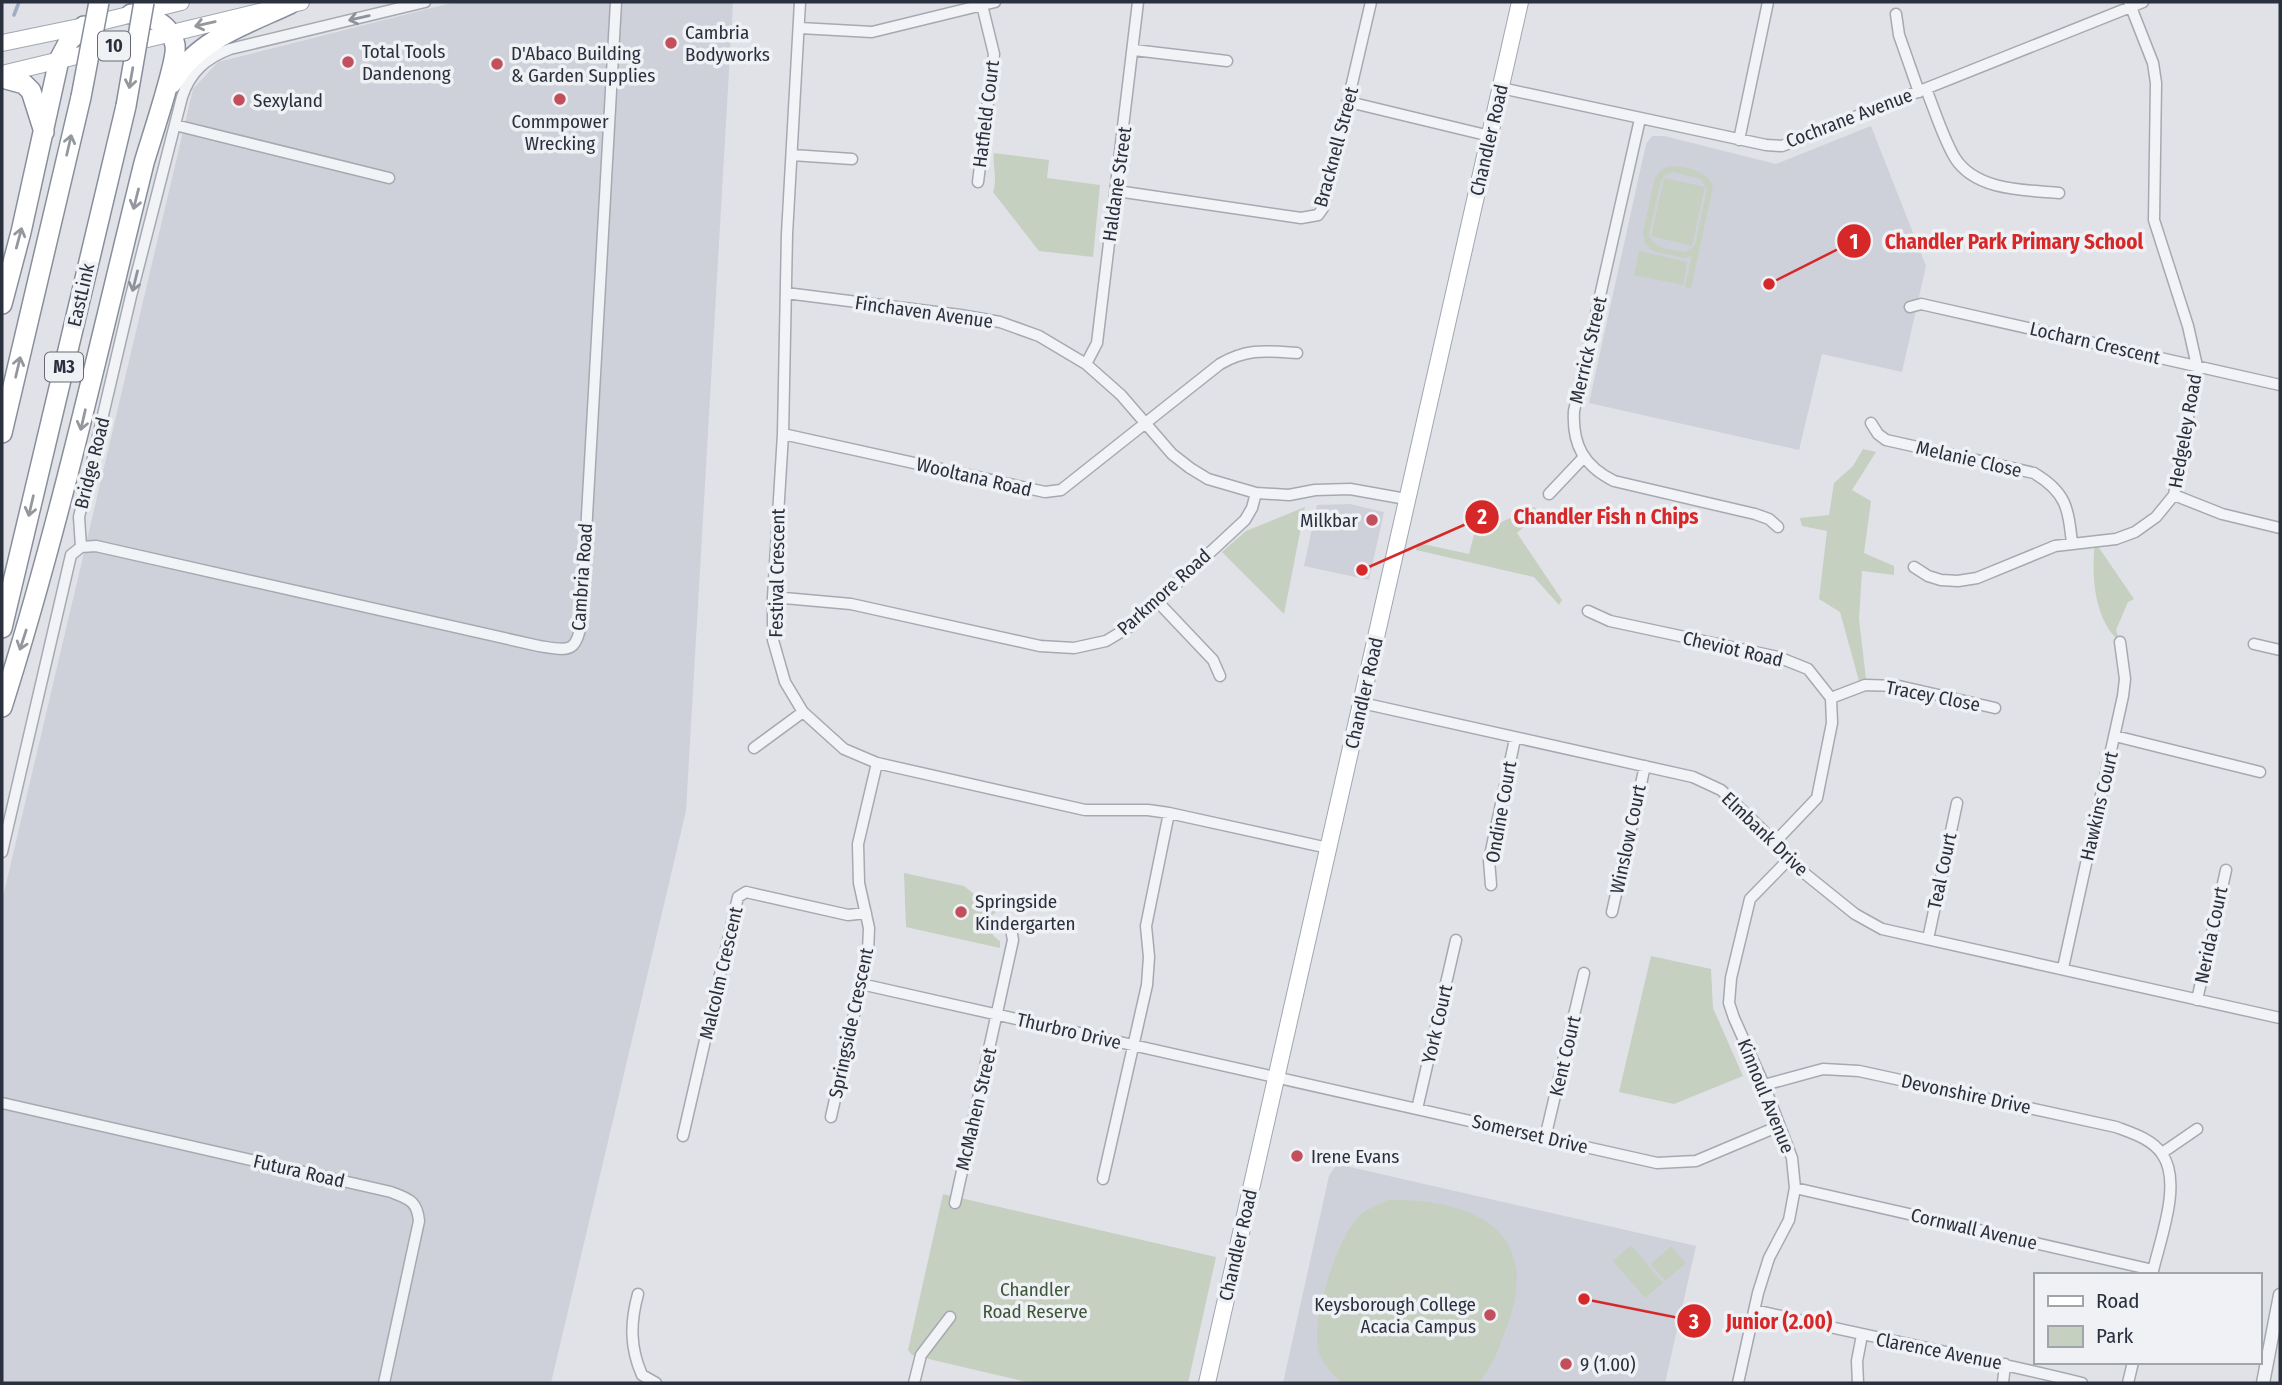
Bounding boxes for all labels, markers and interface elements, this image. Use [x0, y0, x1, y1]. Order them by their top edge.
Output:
one-way arrow [348, 11, 371, 25]
one-way arrow [194, 18, 217, 31]
place label: Cambria Bodyworks [685, 21, 770, 66]
road number: 10 [98, 32, 130, 60]
marker: Cambria Bodyworks [663, 35, 679, 51]
place label: Total Tools Dandenong [362, 40, 451, 85]
place label: D'Abaco Building & Garden Supplies [511, 42, 655, 87]
marker: Total Tools Dandenong [340, 54, 356, 70]
marker: D'Abaco Building & Garden Supplies [489, 56, 505, 72]
street label: Hatfield Court [968, 58, 1004, 169]
one-way arrow [124, 66, 137, 89]
street label: Chandler Road [1465, 82, 1513, 198]
street label: Cochrane Avenue [1782, 83, 1916, 153]
street label: Bracknell Street [1309, 84, 1363, 210]
place label: Sexyland [253, 89, 323, 112]
marker: Commpower Wrecking [552, 91, 568, 107]
marker: Sexyland [231, 92, 247, 108]
place label: Commpower Wrecking [511, 110, 609, 155]
street label: Haldane Street [1098, 124, 1137, 243]
one-way arrow [64, 135, 77, 157]
one-way arrow [128, 187, 142, 210]
callout: Chandler Park Primary School [1836, 220, 2158, 262]
one-way arrow [13, 227, 26, 250]
text: 1 [1850, 229, 1858, 255]
text: Chandler Park Primary School [1885, 229, 2144, 255]
street label: EastLink [63, 261, 99, 329]
one-way arrow [128, 269, 141, 292]
street label: Finchaven Avenue [854, 291, 994, 333]
street label: Merrick Street [1565, 293, 1612, 406]
street label: Locharn Crescent [2028, 317, 2163, 369]
road number: M3 [45, 352, 83, 382]
one-way arrow [12, 356, 26, 379]
street label: Hedgeley Road [2164, 372, 2206, 490]
one-way arrow [76, 408, 89, 431]
street label: Bridge Road [69, 415, 115, 511]
street label: Melanie Close [1914, 436, 2024, 482]
street label: Wooltana Road [914, 453, 1034, 501]
one-way arrow [24, 494, 37, 517]
callout: Chandler Fish n Chips [1464, 496, 1712, 538]
text: 2 [1476, 504, 1487, 530]
text: Chandler Fish n Chips [1513, 504, 1699, 530]
street label: Festival Crescent [764, 507, 790, 638]
place label: Milkbar [1300, 509, 1358, 532]
marker: Milkbar [1364, 512, 1380, 528]
street label: Cambria Road [567, 522, 597, 632]
street label: Parkmore Road [1113, 544, 1215, 640]
street label: Cheviot Road [1681, 626, 1785, 672]
one-way arrow [16, 628, 29, 650]
street label: Chandler Road [1340, 635, 1388, 751]
street label: Tracey Close [1884, 676, 1982, 716]
street label: Hawkins Court [2075, 748, 2123, 863]
street label: Ondine Court [1481, 759, 1521, 865]
street label: Winslow Court [1605, 782, 1651, 896]
street label: Elmbank Drive [1717, 787, 1813, 881]
street label: Teal Court [1923, 830, 1961, 911]
street label: Nerida Court [2190, 884, 2233, 985]
place label: Springside Kindergarten [975, 890, 1076, 935]
street label: Malcolm Crescent [695, 904, 748, 1042]
marker: Springside Kindergarten [953, 904, 969, 920]
street label: Springside Crescent [824, 945, 878, 1100]
street label: York Court [1417, 982, 1457, 1066]
street label: Thurbro Drive [1015, 1008, 1123, 1054]
street label: Kent Court [1545, 1013, 1586, 1098]
street label: Kinnoul Avenue [1733, 1035, 1799, 1157]
street label: McMahen Street [951, 1045, 1001, 1173]
street label: Devonshire Drive [1899, 1069, 2033, 1119]
street label: Somerset Drive [1470, 1110, 1590, 1158]
place label: Irene Evans [1311, 1145, 1399, 1168]
marker: Irene Evans [1289, 1148, 1305, 1164]
street label: Futura Road [251, 1149, 347, 1193]
street label: Chandler Road [1214, 1187, 1262, 1303]
street label: Cornwall Avenue [1909, 1203, 2039, 1255]
legend [2034, 1273, 2261, 1364]
park label: Chandler Road Reserve [982, 1278, 1088, 1323]
text: Road [2096, 1288, 2140, 1314]
place label: Keysborough College Acacia Campus [1314, 1293, 1476, 1338]
callout: Junior (2.00) [1677, 1300, 1846, 1342]
marker: Keysborough College Acacia Campus [1482, 1307, 1498, 1323]
text: 3 [1688, 1309, 1699, 1335]
text: Junior (2.00) [1725, 1309, 1832, 1335]
text: Park [2096, 1323, 2134, 1349]
street label: Clarence Avenue [1874, 1328, 2004, 1374]
place label: 9 (1.00) [1580, 1353, 1636, 1376]
marker: 9 (1.00) [1558, 1356, 1574, 1372]

